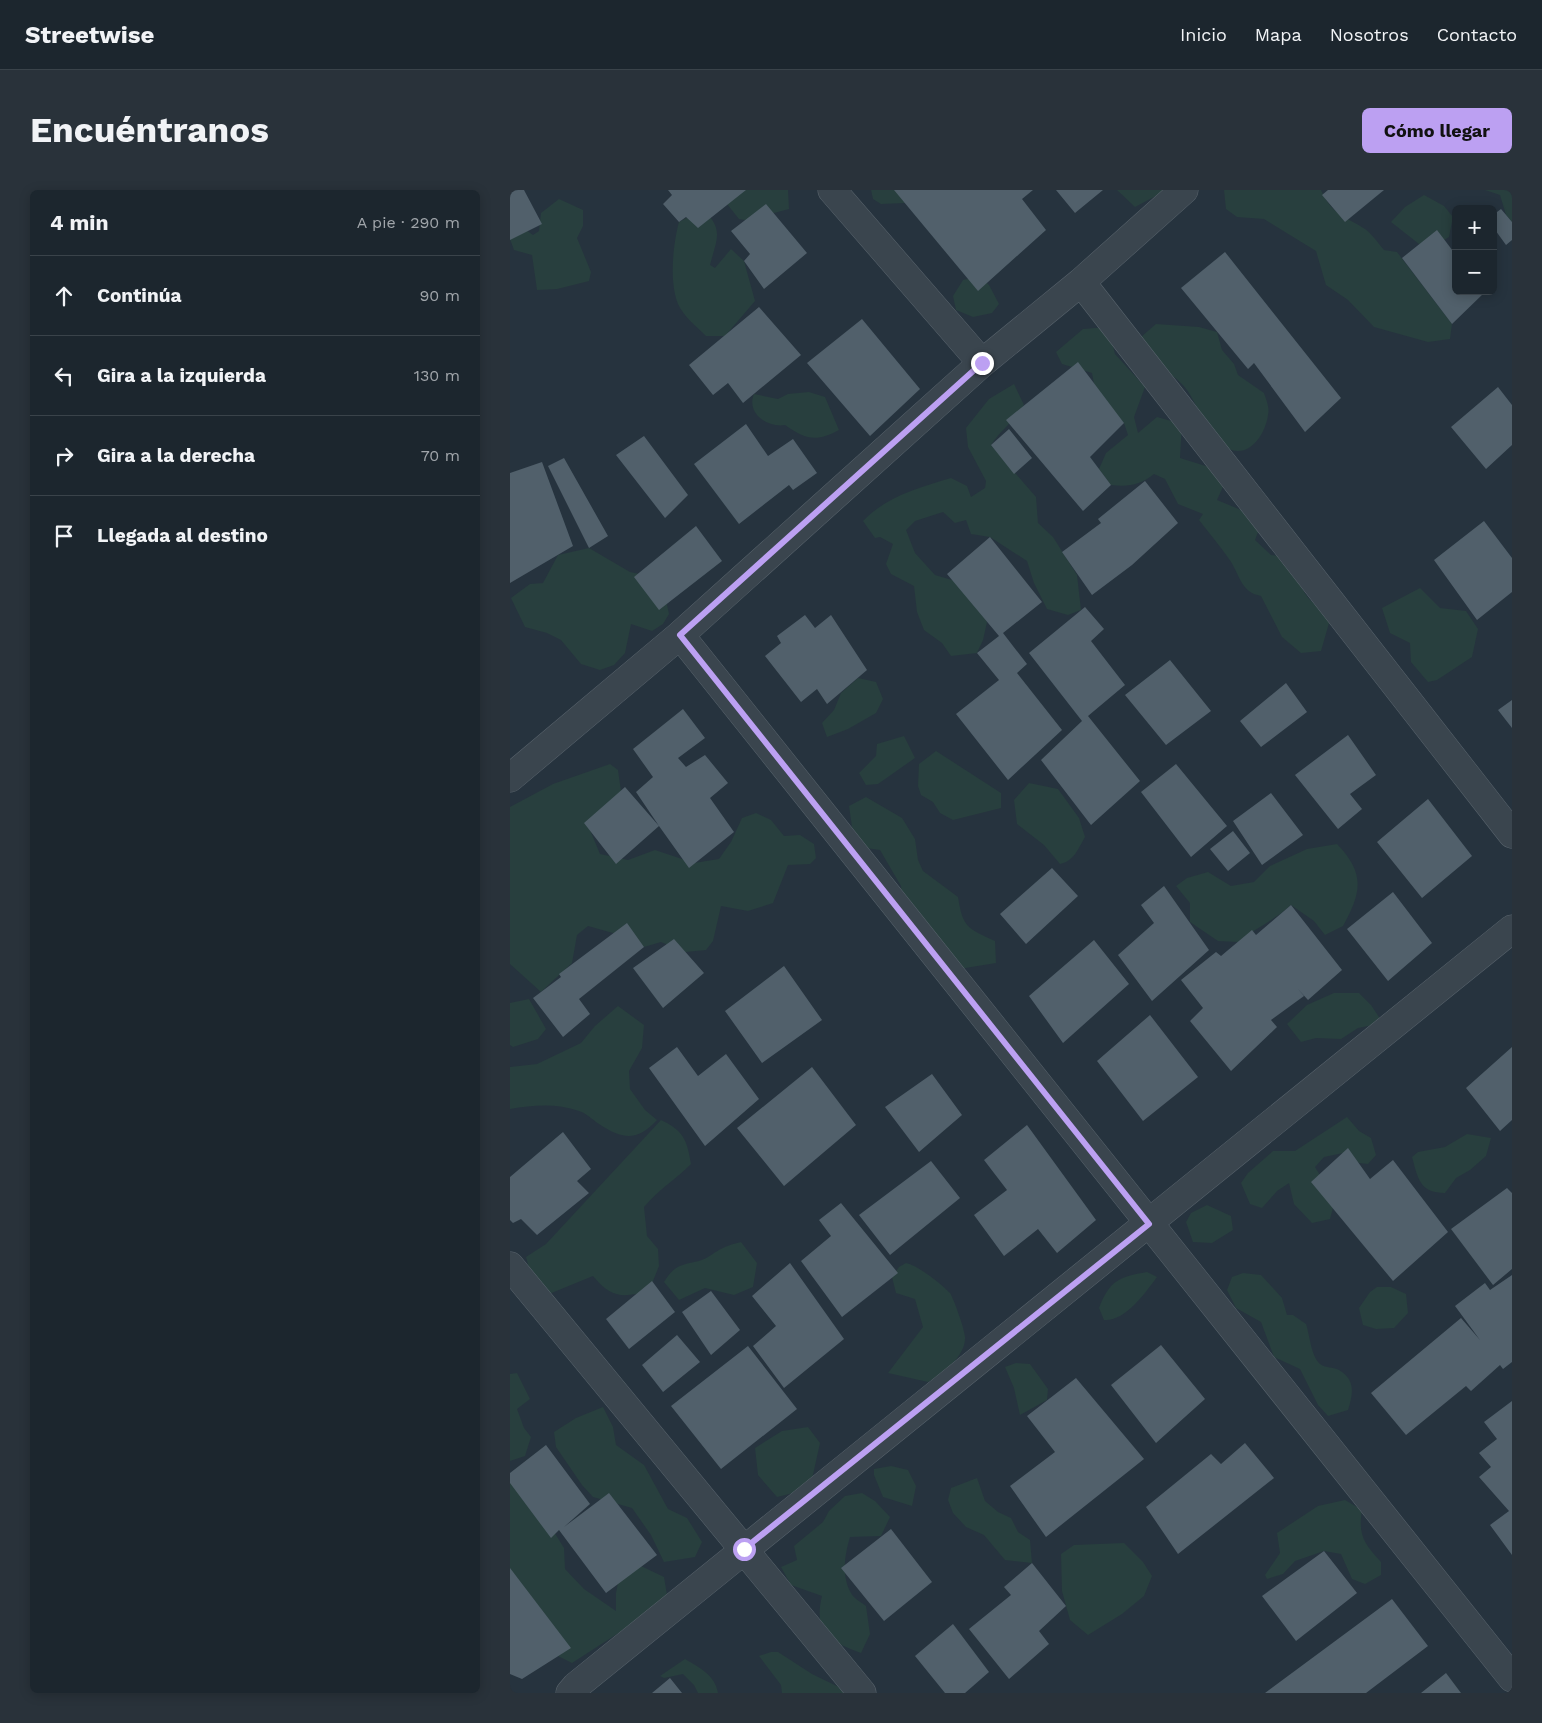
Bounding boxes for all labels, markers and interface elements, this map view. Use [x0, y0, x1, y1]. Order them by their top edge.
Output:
text: Streetwise [25, 21, 154, 49]
text: Inicio [1180, 24, 1227, 45]
text: Mapa [1255, 24, 1302, 45]
text: Nosotros [1330, 24, 1409, 45]
text: Contacto [1437, 24, 1517, 45]
button: Cómo llegar [1362, 108, 1512, 153]
text: Encuéntranos [30, 109, 269, 151]
map controls [1452, 205, 1497, 295]
button: + [1452, 205, 1497, 250]
text: 4 min [50, 210, 108, 235]
text: A pie · 290 m [357, 213, 460, 232]
button: − [1452, 250, 1497, 295]
icon: ahead [50, 282, 78, 310]
text: Continúa [97, 284, 181, 307]
text: 90 m [419, 286, 460, 305]
route end [971, 352, 994, 375]
icon: left [50, 362, 78, 390]
text: Gira a la izquierda [97, 364, 266, 387]
text: 130 m [414, 366, 460, 385]
icon: right [50, 442, 78, 470]
text: Gira a la derecha [97, 444, 255, 467]
text: 70 m [421, 446, 460, 465]
icon: arrive [50, 522, 78, 550]
text: Llegada al destino [97, 524, 268, 547]
route start [733, 1538, 756, 1561]

